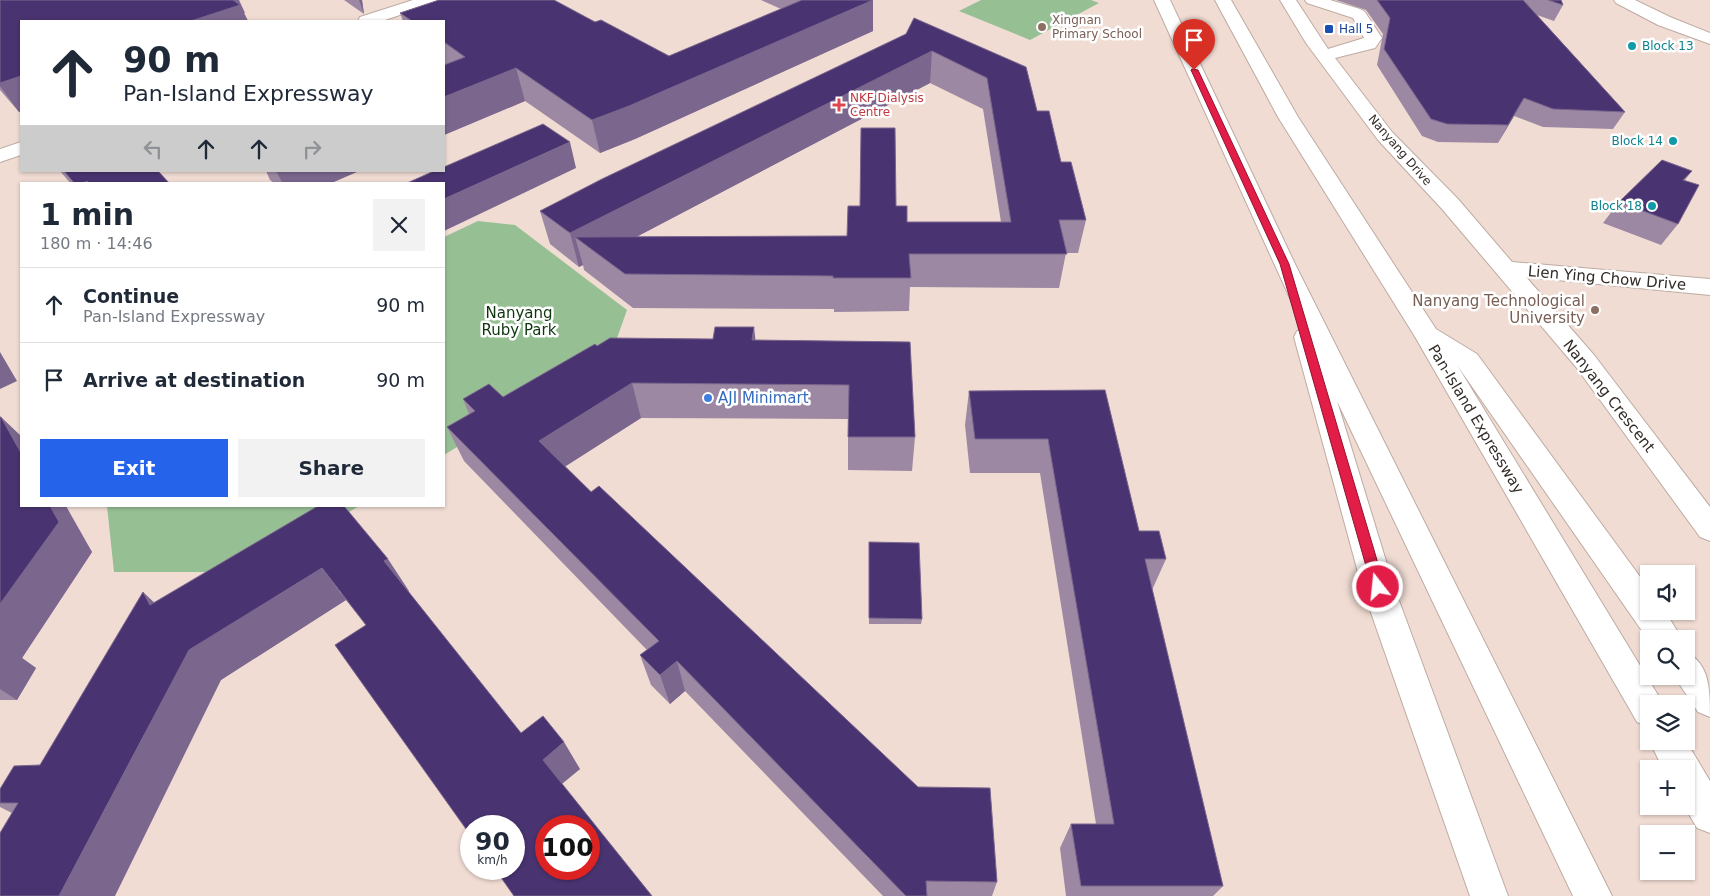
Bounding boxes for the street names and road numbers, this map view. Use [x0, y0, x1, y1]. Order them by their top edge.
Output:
street label: Nanyang Drive [1365, 112, 1435, 188]
street label: Lien Ying Chow Drive [1527, 262, 1687, 294]
street label: Nanyang Crescent [1559, 336, 1659, 456]
street label: Pan-Island Expressway [1424, 341, 1528, 497]

